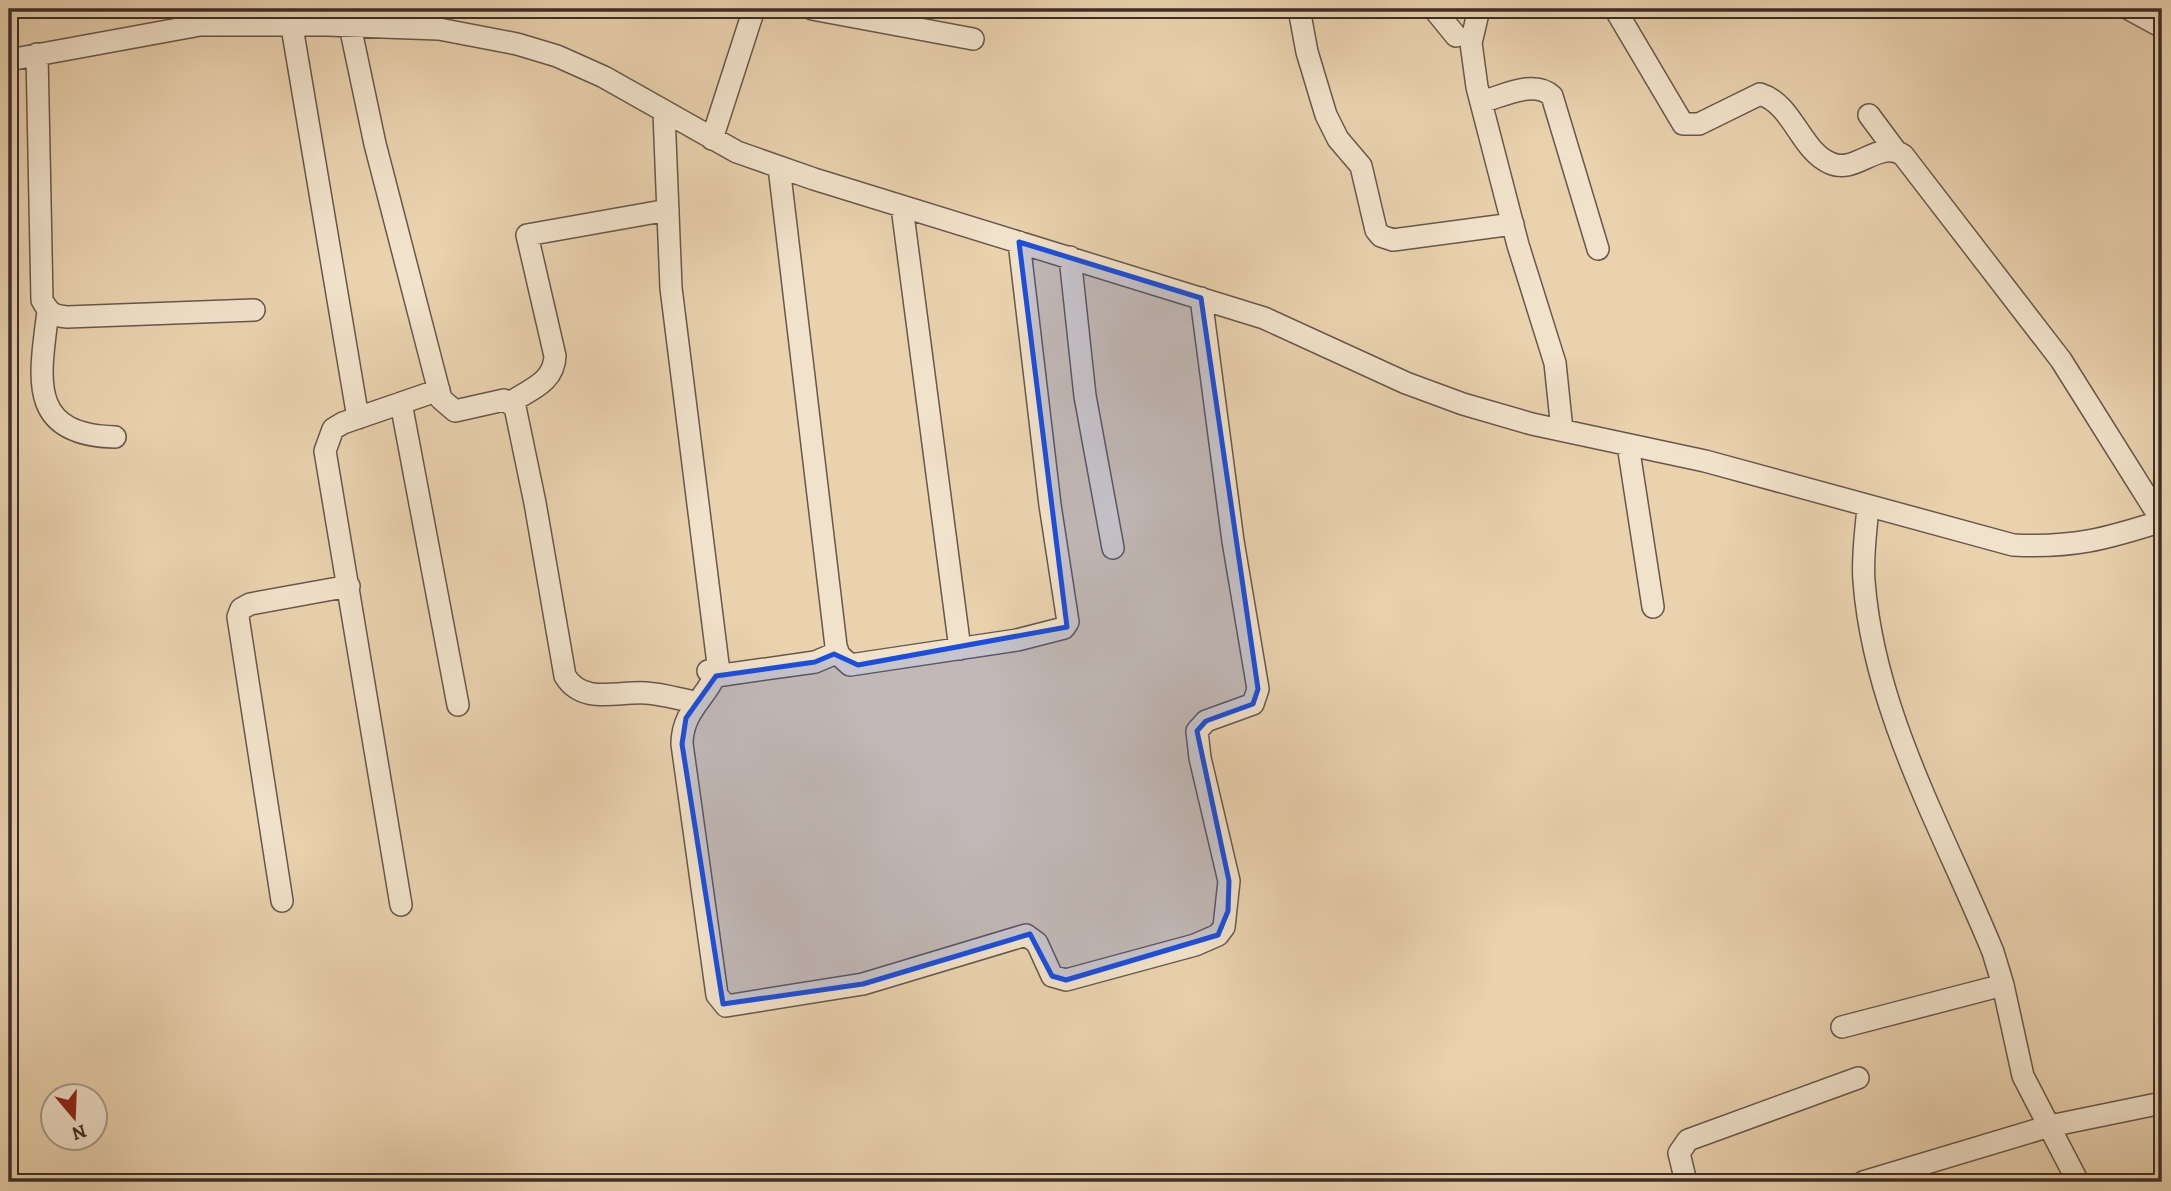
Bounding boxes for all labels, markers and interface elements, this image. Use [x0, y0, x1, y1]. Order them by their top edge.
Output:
north arrow [38, 1082, 108, 1152]
text: N [68, 1118, 90, 1147]

